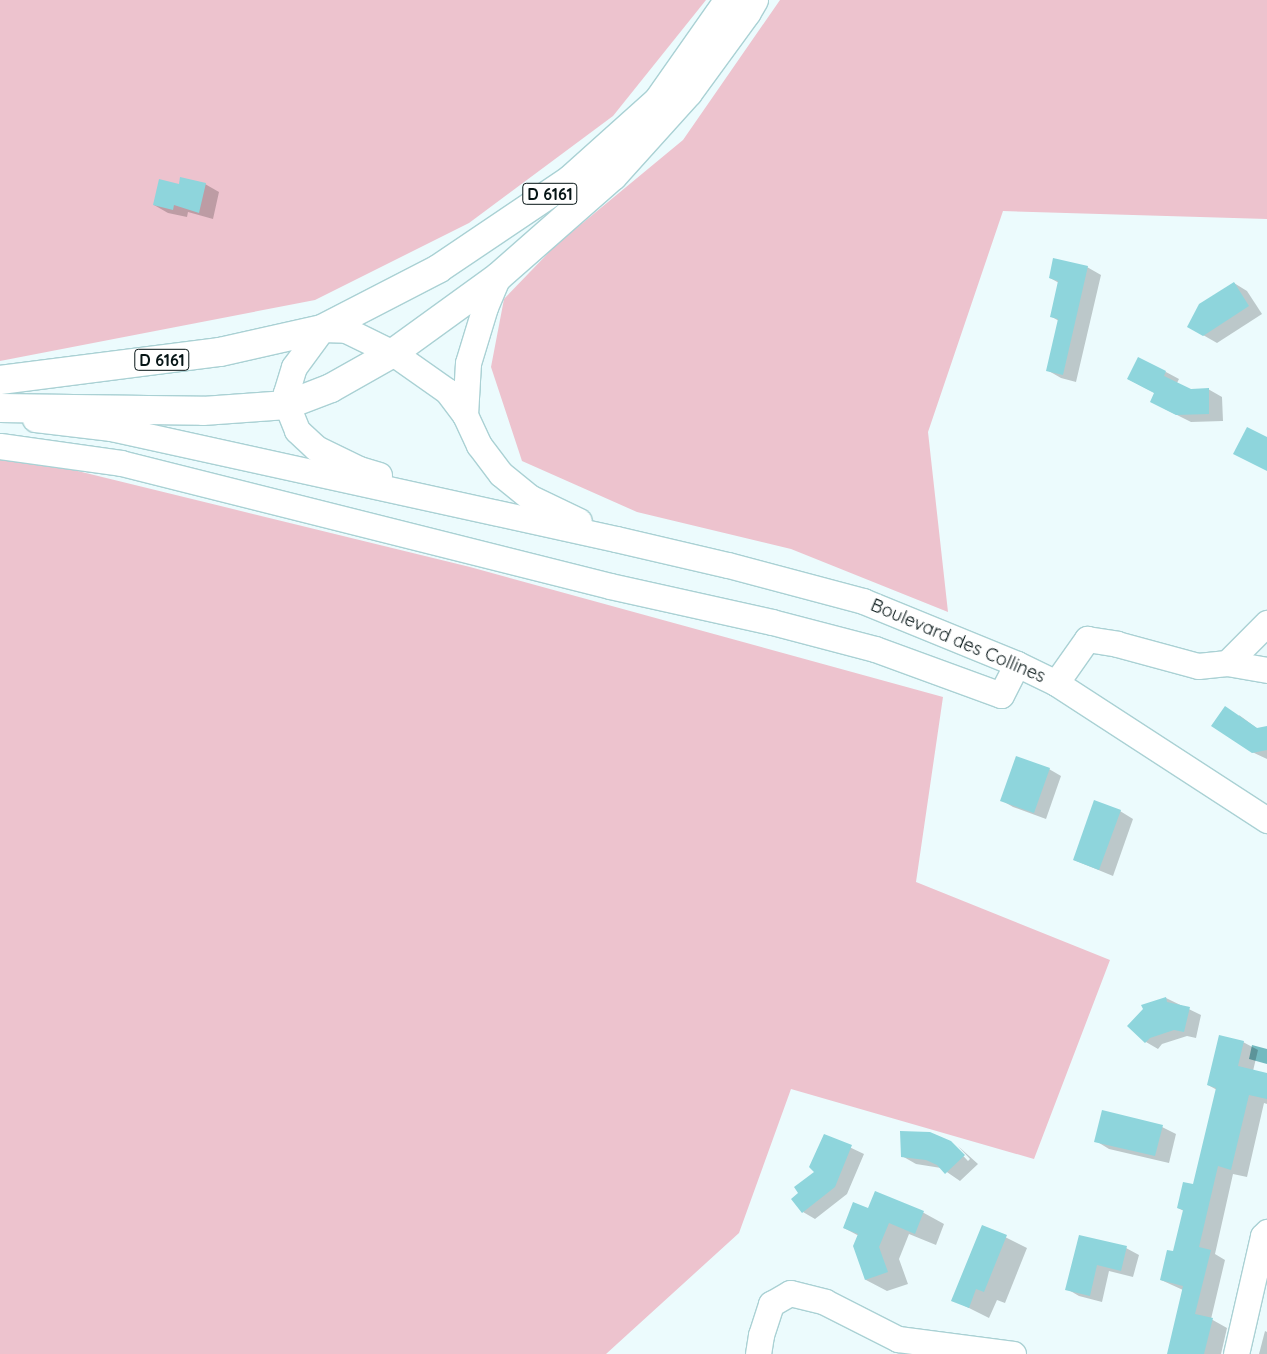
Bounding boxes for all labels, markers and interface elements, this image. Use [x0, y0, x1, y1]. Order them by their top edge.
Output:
road number: D 6161 [521, 180, 579, 208]
road number: D 6161 [133, 346, 191, 374]
street label: Boulevard des Collines [867, 594, 1049, 688]

